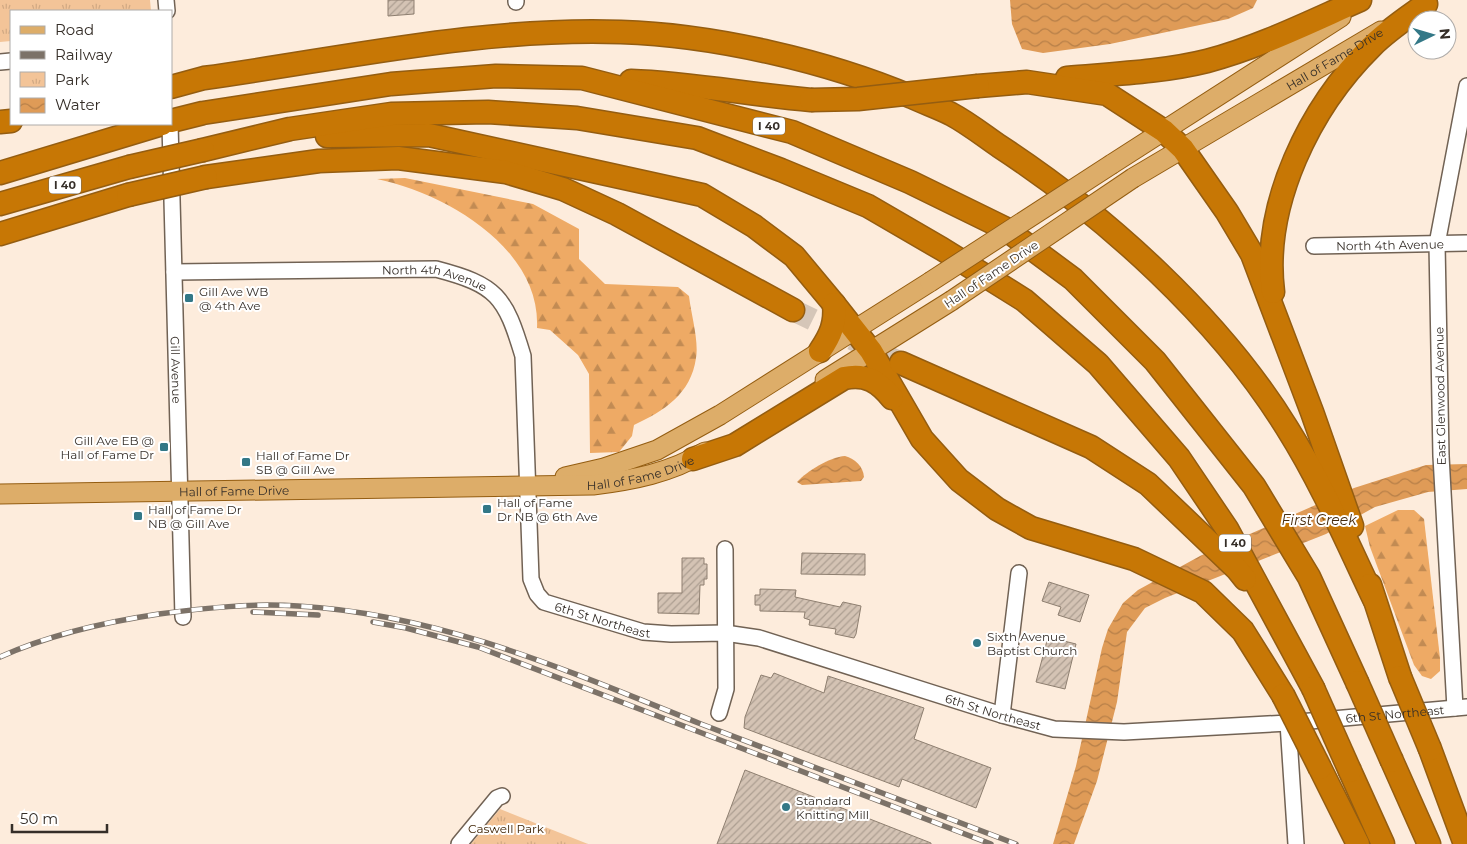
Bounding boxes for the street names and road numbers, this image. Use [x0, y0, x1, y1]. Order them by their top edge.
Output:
street label: Hall of Fame Drive [1283, 24, 1386, 93]
road number: I 40 [753, 118, 785, 134]
road number: I 40 [49, 176, 81, 194]
street label: North 4th Avenue [1336, 236, 1444, 253]
street label: Hall of Fame Drive [941, 237, 1041, 311]
street label: North 4th Avenue [382, 261, 490, 295]
street label: East Glenwood Avenue [1431, 327, 1449, 465]
street label: Gill Avenue [168, 336, 185, 404]
street label: Hall of Fame Drive [587, 452, 696, 493]
street label: Hall of Fame Drive [179, 482, 289, 499]
road number: I 40 [1219, 534, 1251, 552]
street label: 6th St Northeast [553, 598, 651, 640]
street label: 6th St Northeast [943, 690, 1043, 733]
street label: 6th St Northeast [1345, 702, 1445, 725]

